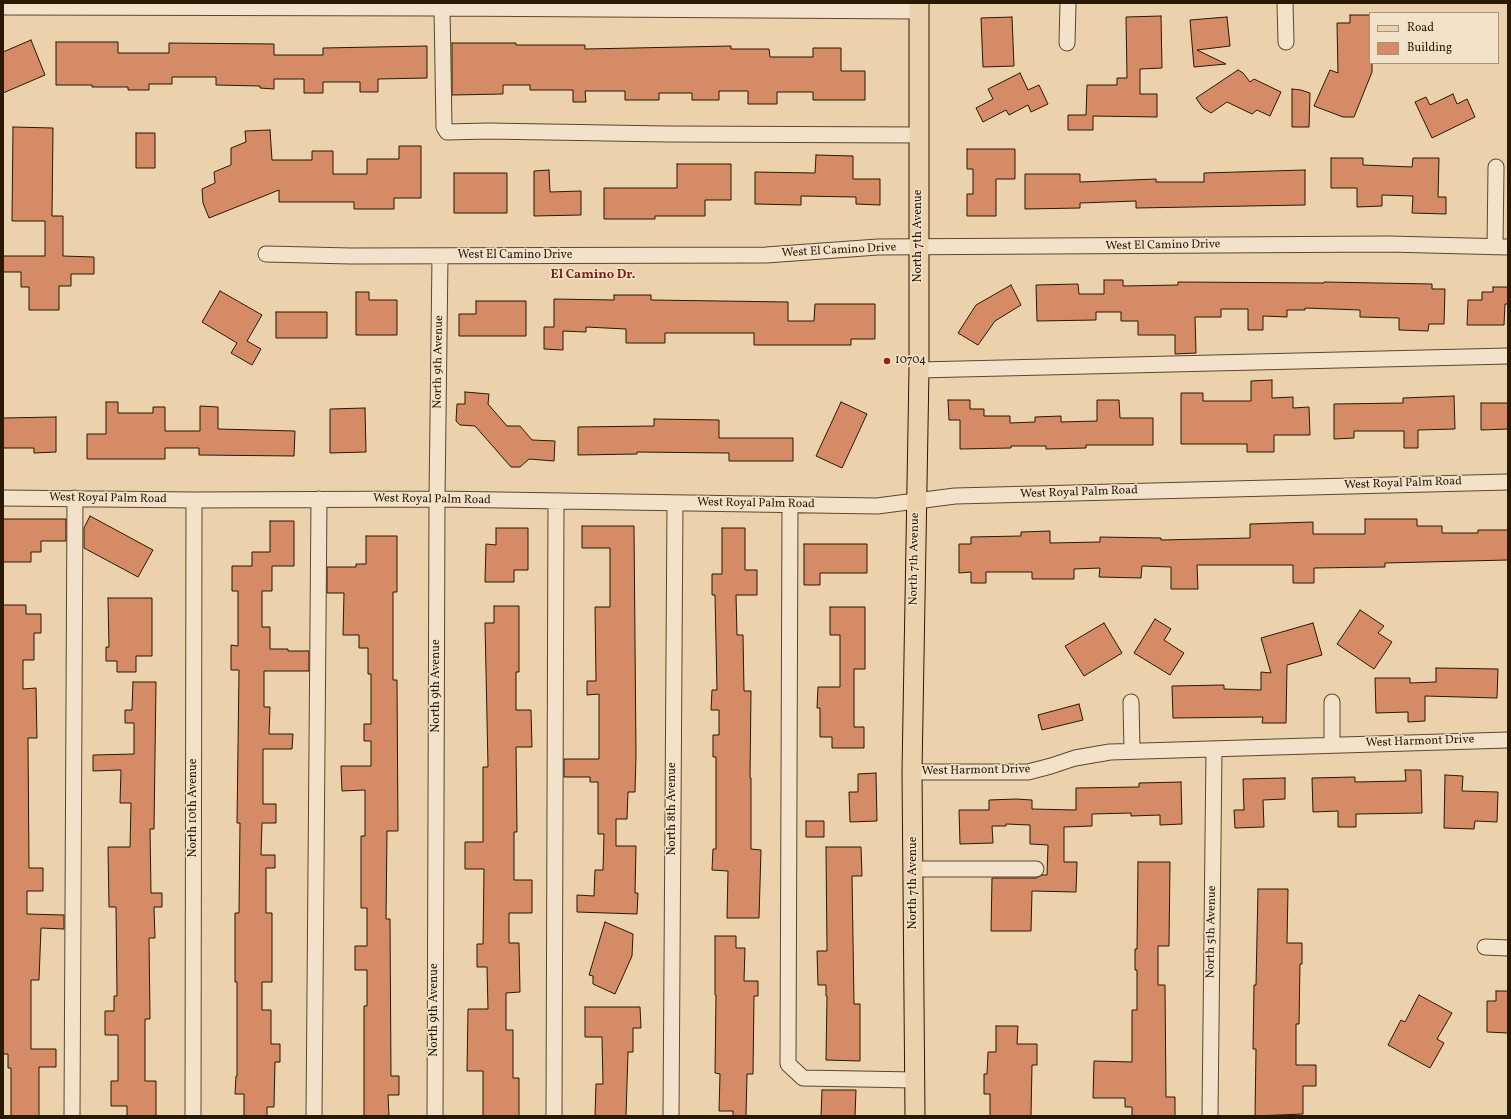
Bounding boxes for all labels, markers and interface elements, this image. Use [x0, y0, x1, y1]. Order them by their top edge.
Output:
legend [1369, 12, 1499, 64]
text: Road [1407, 20, 1434, 36]
text: Building [1407, 40, 1452, 56]
street label: North 7th Avenue [912, 190, 926, 282]
street label: West El Camino Drive [1105, 238, 1221, 254]
street label: West El Camino Drive [781, 241, 897, 261]
street label: West El Camino Drive [457, 249, 573, 263]
district label: El Camino Dr. [551, 268, 635, 284]
street label: North 9th Avenue [431, 315, 447, 409]
place label: 10704 [895, 354, 926, 368]
marker: 10704 [882, 356, 892, 366]
street label: West Royal Palm Road [1344, 475, 1462, 493]
street label: West Royal Palm Road [1020, 484, 1138, 502]
street label: West Royal Palm Road [49, 491, 167, 507]
street label: West Royal Palm Road [373, 492, 491, 508]
street label: West Royal Palm Road [697, 496, 815, 512]
street label: North 7th Avenue [907, 512, 923, 606]
street label: North 9th Avenue [430, 639, 444, 733]
street label: West Harmont Drive [1365, 733, 1475, 751]
street label: North 10th Avenue [187, 759, 201, 857]
street label: North 8th Avenue [666, 762, 680, 856]
street label: West Harmont Drive [922, 763, 1030, 779]
street label: North 7th Avenue [907, 837, 921, 929]
street label: North 5th Avenue [1204, 885, 1220, 979]
street label: North 9th Avenue [428, 963, 442, 1057]

